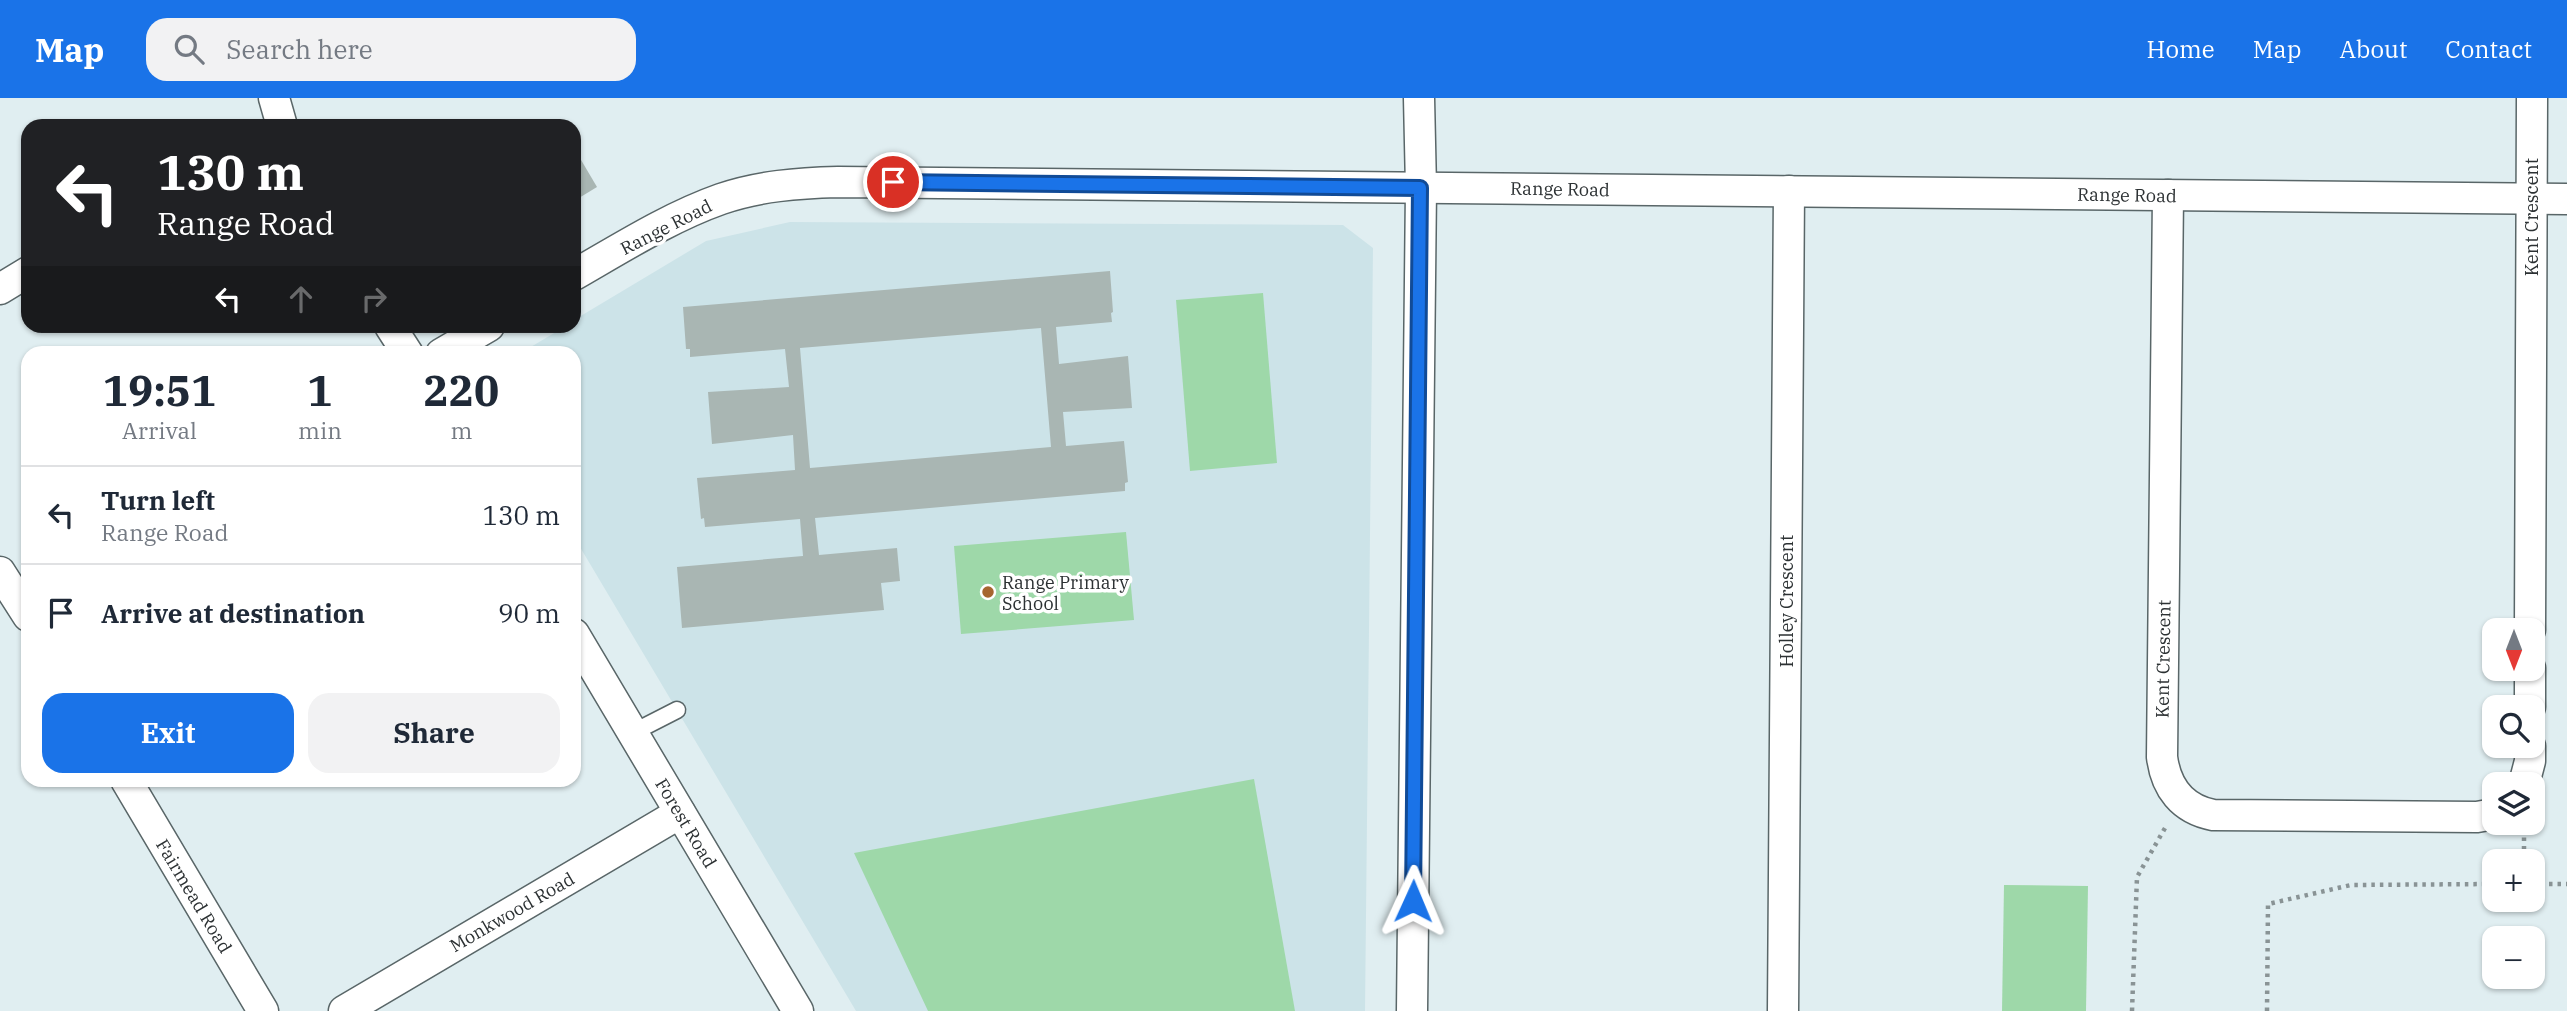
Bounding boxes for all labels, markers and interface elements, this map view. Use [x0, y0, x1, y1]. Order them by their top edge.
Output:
search box [146, 18, 636, 81]
text: Map [35, 28, 104, 71]
icon: search [170, 30, 208, 68]
text: Search here [226, 32, 373, 66]
text: Home [2147, 33, 2215, 65]
text: Map [2253, 33, 2301, 65]
text: About [2339, 33, 2407, 65]
text: Contact [2445, 33, 2532, 65]
text: 130 m [157, 140, 304, 203]
icon: left [42, 147, 133, 238]
pin [863, 152, 923, 212]
street label: Kent Crescent [2520, 158, 2543, 276]
icon: arrive [874, 163, 912, 201]
street label: Range Road [1510, 177, 1610, 201]
street label: Range Road [2077, 183, 2177, 207]
street label: Range Road [616, 194, 716, 260]
text: Range Road [157, 202, 335, 244]
icon: left [209, 280, 247, 318]
icon: ahead [282, 280, 320, 318]
icon: right [355, 280, 393, 318]
text: 19:51 [103, 363, 216, 418]
text: 1 [307, 363, 333, 418]
text: 220 [424, 363, 499, 418]
text: Arrival [122, 415, 197, 445]
text: min [298, 415, 342, 445]
text: m [450, 415, 472, 445]
text: Turn left [101, 483, 215, 517]
icon: left [42, 496, 80, 534]
text: 130 m [482, 498, 560, 532]
text: Range Road [101, 517, 229, 547]
street label: Holley Crescent [1775, 535, 1798, 667]
place label: Range Primary School [1002, 571, 1129, 615]
marker: Range Primary School [980, 584, 996, 600]
icon: arrive [42, 594, 80, 632]
text: Arrive at destination [101, 596, 365, 630]
text: 90 m [498, 596, 560, 630]
street label: Kent Crescent [2150, 600, 2176, 718]
north arrow [2482, 618, 2544, 681]
map controls [2482, 618, 2545, 989]
button: Exit [42, 693, 294, 773]
button: Share [308, 693, 560, 773]
button: search [2482, 695, 2545, 758]
button: layers [2482, 772, 2545, 835]
street label: Forest Road [650, 774, 722, 872]
street label: Fairmead Road [151, 835, 237, 957]
button: + [2482, 849, 2545, 912]
position arrow [1376, 864, 1450, 938]
street label: Monkwood Road [445, 867, 579, 957]
button: − [2482, 926, 2545, 989]

